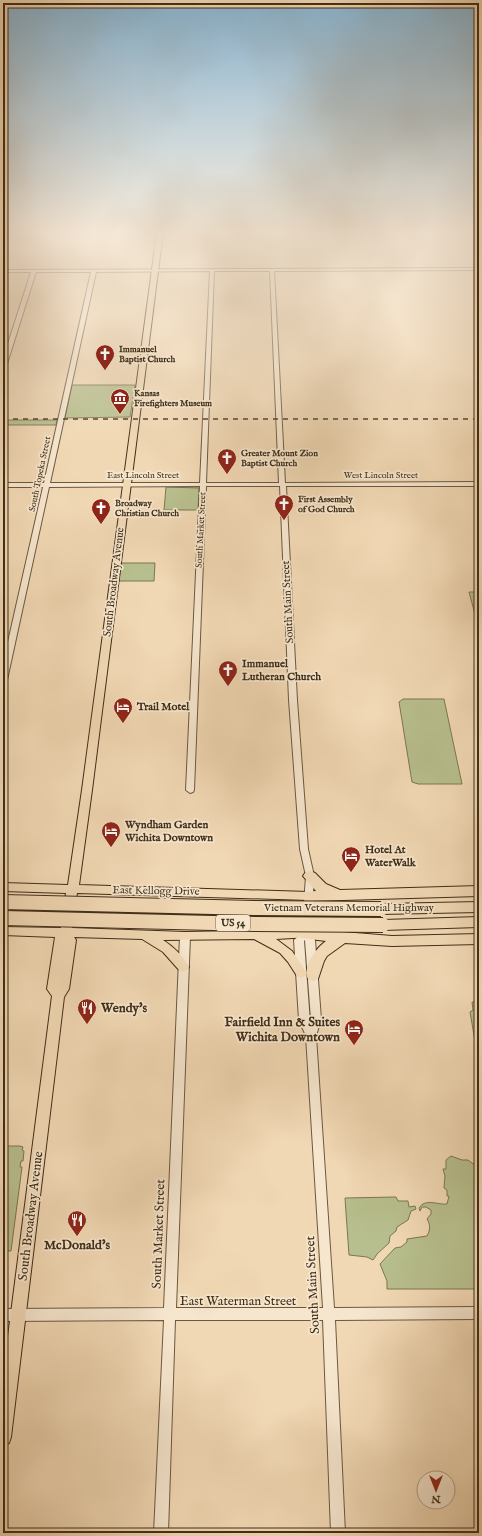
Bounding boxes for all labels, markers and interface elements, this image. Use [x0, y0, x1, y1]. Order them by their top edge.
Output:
church icon: Immanuel Baptist Church [94, 343, 116, 371]
place label: Immanuel Baptist Church [119, 344, 175, 365]
museum icon: Kansas Firefighters Museum [109, 387, 131, 415]
place label: Kansas Firefighters Museum [134, 388, 212, 409]
street label: South Topeka Street [27, 435, 53, 513]
church icon: Greater Mount Zion Baptist Church [216, 447, 238, 475]
place label: Greater Mount Zion Baptist Church [241, 448, 318, 469]
street label: East Lincoln Street [107, 470, 179, 481]
street label: West Lincoln Street [344, 470, 418, 481]
street label: South Market Street [194, 492, 208, 568]
church icon: First Assembly of God Church [273, 493, 295, 521]
place label: First Assembly of God Church [298, 494, 355, 515]
church icon: Broadway Christian Church [90, 497, 112, 525]
place label: Broadway Christian Church [115, 498, 179, 519]
street label: South Broadway Avenue [100, 526, 128, 638]
street label: South Main Street [279, 560, 297, 644]
place label: Immanuel Lutheran Church [241, 657, 321, 684]
church icon: Immanuel Lutheran Church [217, 659, 239, 687]
hotel icon: Trail Motel [112, 696, 134, 724]
place label: Trail Motel [136, 700, 190, 714]
place label: Wyndham Garden Wichita Downtown [124, 818, 213, 845]
hotel icon: Wyndham Garden Wichita Downtown [100, 820, 122, 848]
place label: Hotel At WaterWalk [364, 843, 417, 870]
hotel icon: Hotel At WaterWalk [340, 845, 362, 873]
street label: East Kellogg Drive [112, 883, 200, 899]
street label: Vietnam Veterans Memorial Highway [263, 901, 435, 915]
road number: US 54 [216, 915, 250, 931]
restaurant icon: Wendy's [76, 997, 98, 1025]
place label: Wendy's [100, 1000, 147, 1017]
place label: Fairfield Inn & Suites Wichita Downtown [225, 1014, 340, 1046]
hotel icon: Fairfield Inn & Suites Wichita Downtown [343, 1018, 365, 1046]
street label: South Broadway Avenue [15, 1150, 47, 1282]
street label: South Market Street [149, 1178, 169, 1289]
restaurant icon: McDonald's [66, 1209, 88, 1237]
street label: South Main Street [302, 1235, 324, 1334]
place label: McDonald's [44, 1237, 110, 1254]
street label: East Waterman Street [180, 1293, 297, 1310]
north arrow [416, 1470, 456, 1510]
text: N [431, 1492, 442, 1506]

